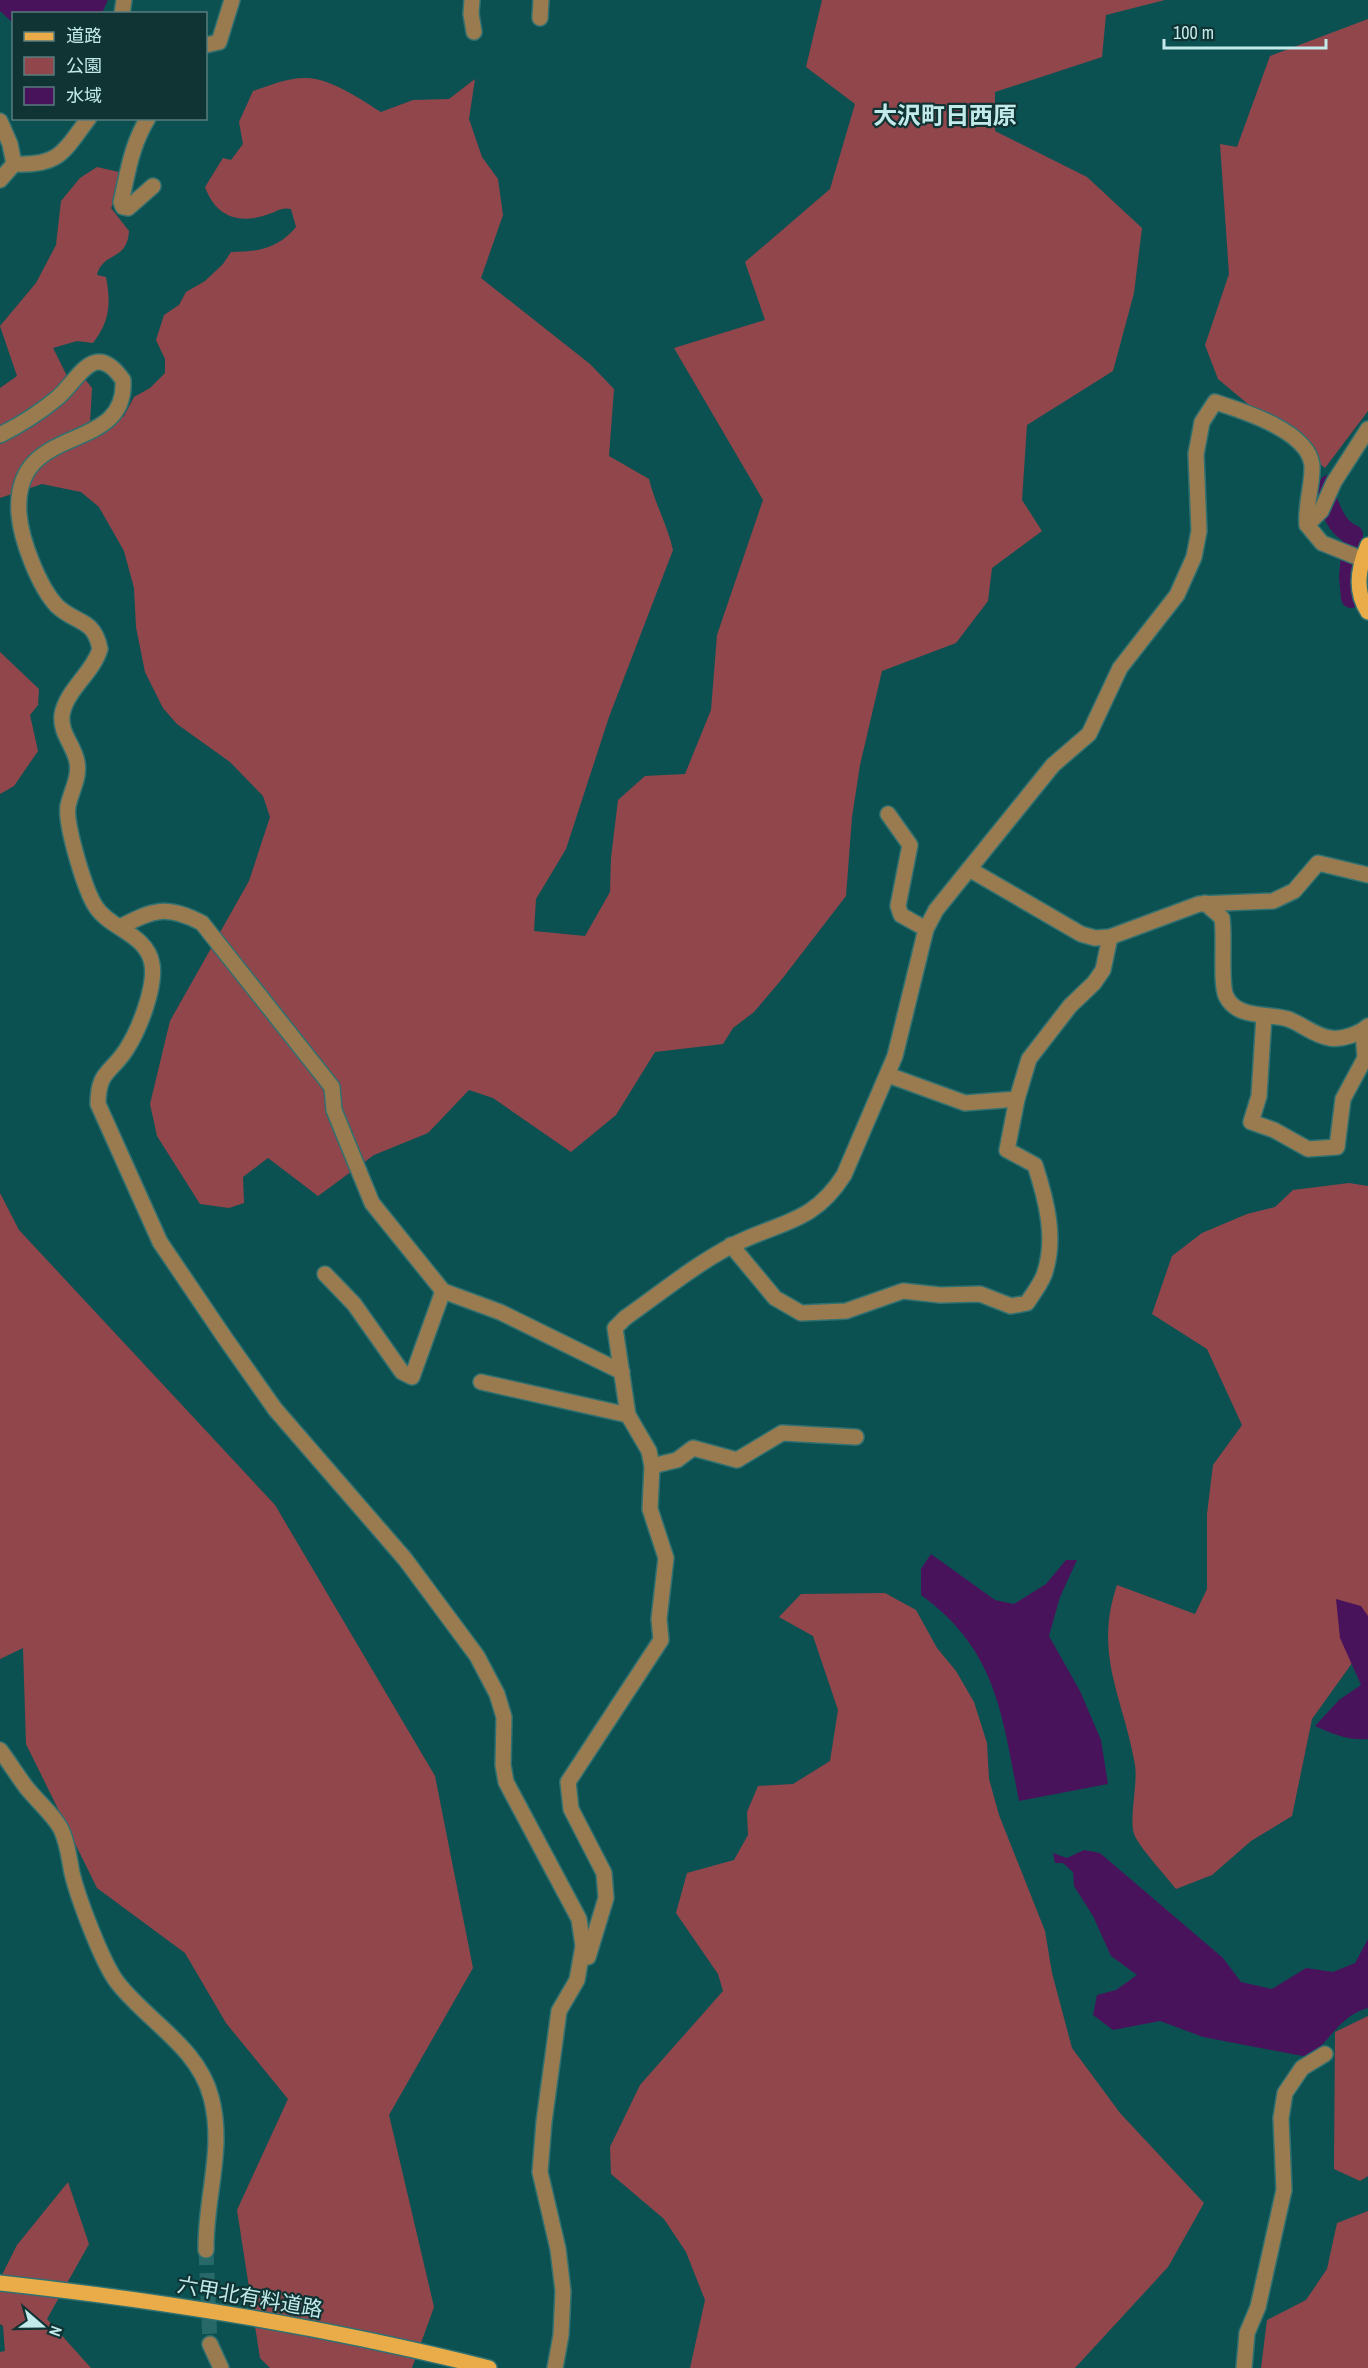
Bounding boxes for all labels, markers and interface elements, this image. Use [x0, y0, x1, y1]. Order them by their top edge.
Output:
legend [12, 12, 207, 120]
scale bar [1164, 12, 1326, 50]
text: 100 m [1173, 20, 1214, 45]
text: 道路 [66, 23, 102, 48]
text: 公園 [66, 53, 102, 78]
text: 水域 [66, 83, 102, 108]
district label: 大沢町日西原 [873, 99, 1017, 131]
street label: 六甲北有料道路 [175, 2270, 325, 2324]
north arrow [12, 2296, 72, 2356]
text: N [44, 2323, 68, 2339]

